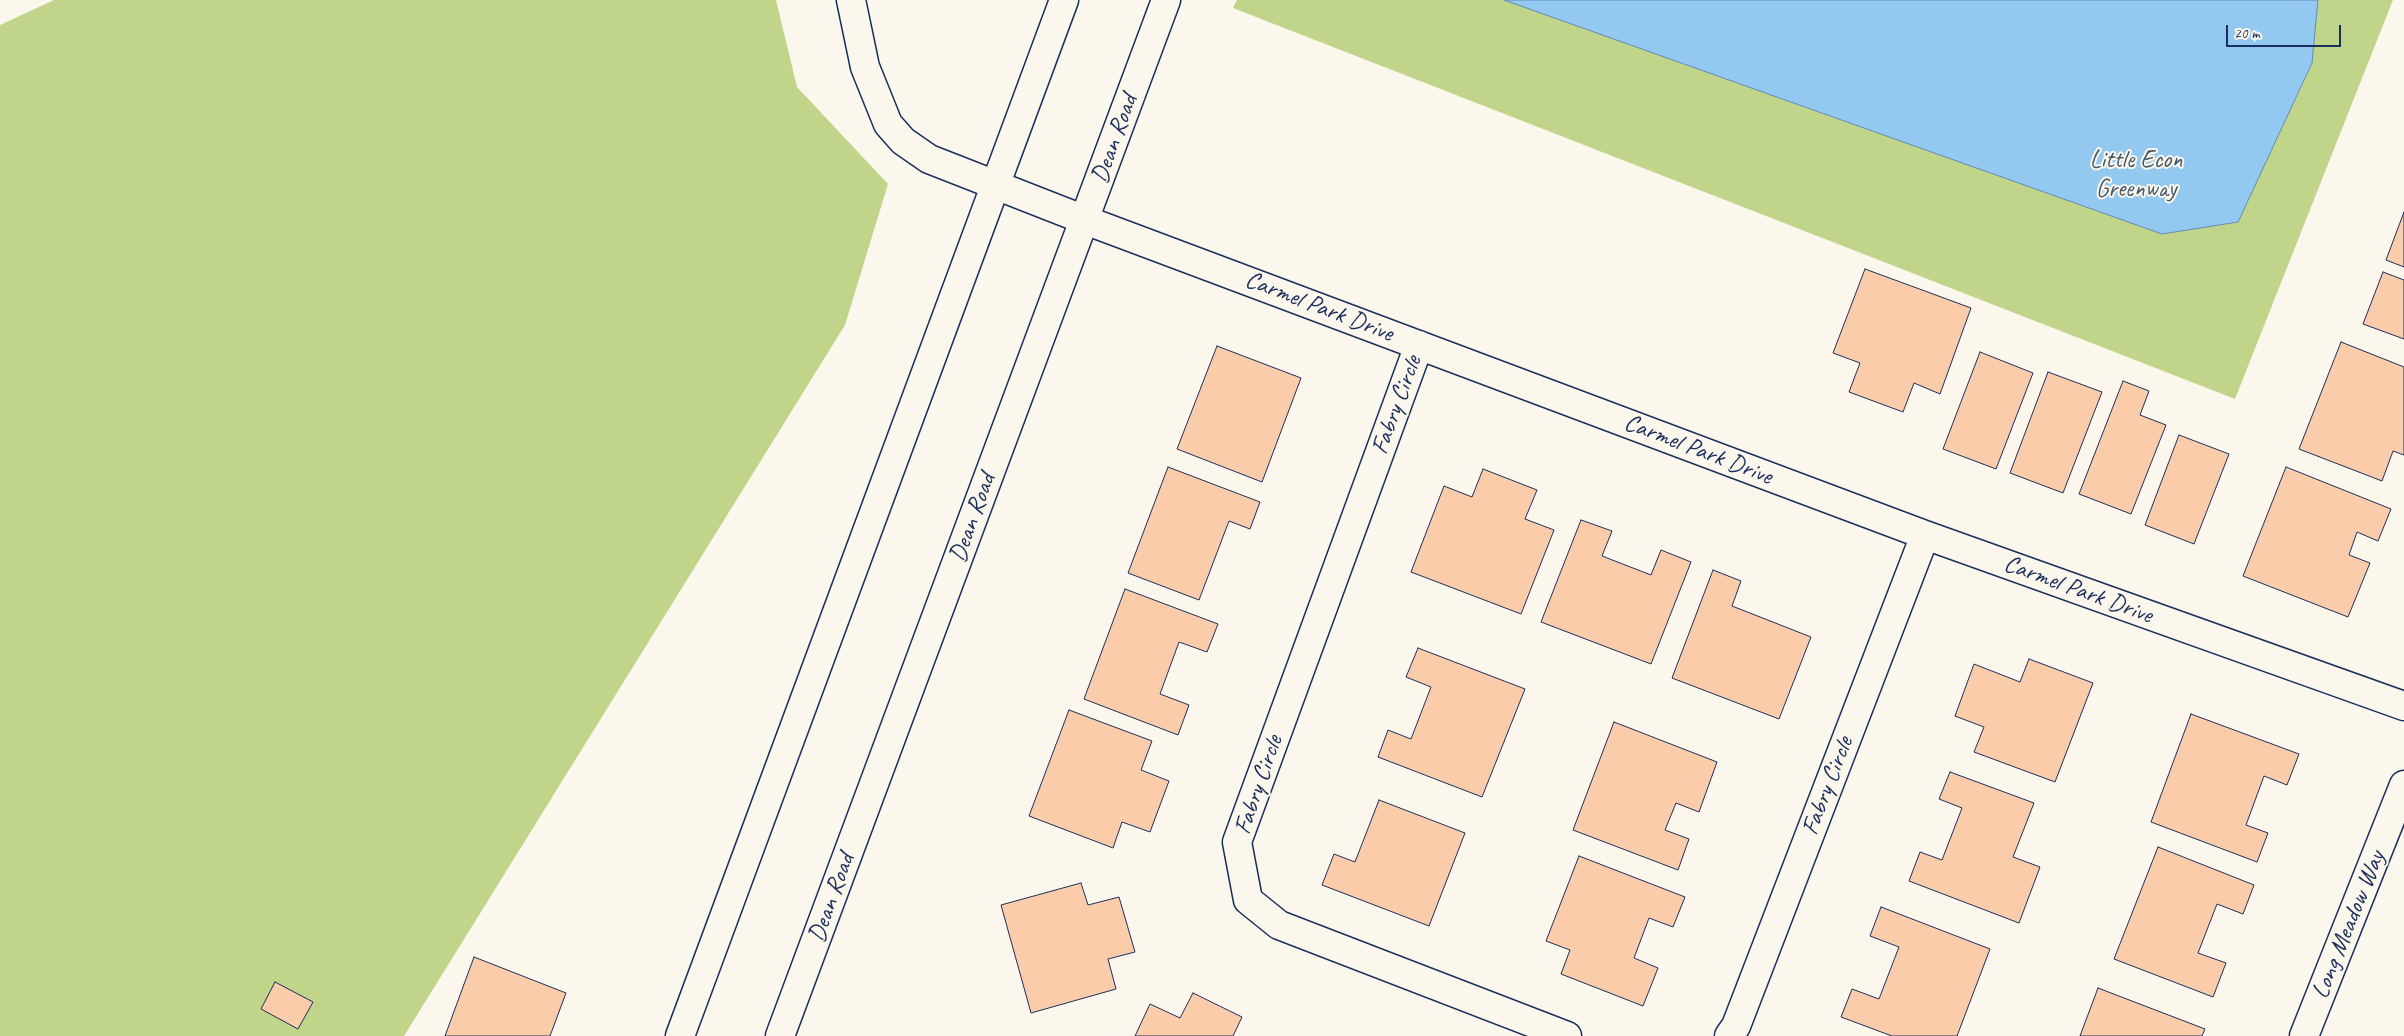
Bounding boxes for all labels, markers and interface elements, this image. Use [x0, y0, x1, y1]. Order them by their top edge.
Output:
scale bar [2229, 15, 2344, 47]
text: 20 m [2234, 24, 2260, 43]
street label: Dean Road [1085, 91, 1145, 187]
park label: Little Econ Greenway [2090, 145, 2182, 204]
street label: Carmel Park Drive [1241, 265, 1397, 349]
street label: Fabry Circle [1365, 352, 1429, 458]
street label: Carmel Park Drive [1620, 408, 1776, 492]
street label: Dean Road [943, 470, 1003, 566]
street label: Carmel Park Drive [2000, 549, 2156, 631]
street label: Fabry Circle [1228, 732, 1290, 838]
street label: Fabry Circle [1796, 733, 1860, 839]
street label: Long Meadow Way [2306, 847, 2392, 1003]
street label: Dean Road [802, 850, 862, 946]

